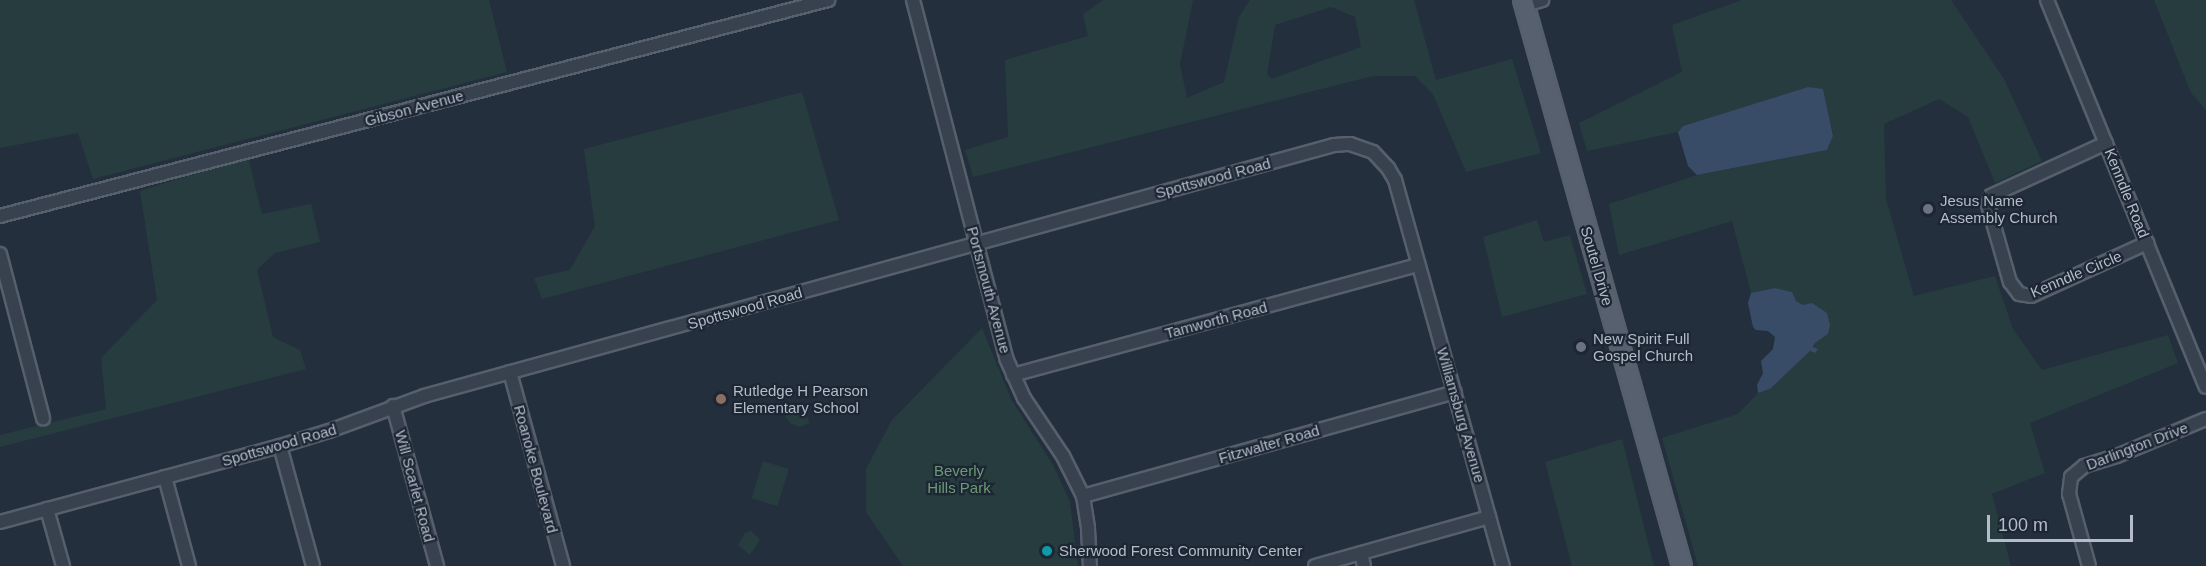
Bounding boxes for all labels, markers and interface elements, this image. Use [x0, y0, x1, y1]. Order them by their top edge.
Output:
street label: Gibson Avenue [362, 86, 466, 130]
street label: Kenndle Road [2101, 146, 2153, 240]
street label: Spottswood Road [1153, 154, 1273, 202]
place label: Jesus Name Assembly Church [1940, 191, 2058, 226]
marker: Jesus Name Assembly Church [1921, 202, 1935, 216]
street label: Portsmouth Avenue [963, 224, 1015, 356]
street label: Soutel Drive [1577, 224, 1617, 308]
street label: Kenndle Circle [2028, 247, 2124, 301]
street label: Spottswood Road [686, 283, 804, 333]
street label: Tamworth Road [1163, 298, 1269, 342]
place label: New Spirit Full Gospel Church [1593, 329, 1693, 364]
marker: New Spirit Full Gospel Church [1574, 340, 1588, 354]
street label: Williamsburg Avenue [1433, 345, 1489, 485]
place label: Rutledge H Pearson Elementary School [733, 381, 868, 416]
marker: Rutledge H Pearson Elementary School [714, 392, 728, 406]
street label: Roanoke Boulevard [510, 403, 562, 535]
street label: Darlington Drive [2084, 418, 2190, 474]
street label: Spottswood Road [220, 420, 338, 470]
street label: Fitzwalter Road [1216, 421, 1322, 467]
street label: Will Scarlet Road [391, 428, 439, 544]
park label: Beverly Hills Park [927, 461, 991, 496]
scale bar [1990, 503, 2136, 541]
text: 100 m [1998, 515, 2048, 535]
place label: Sherwood Forest Community Center [1059, 542, 1302, 560]
marker: Sherwood Forest Community Center [1040, 544, 1054, 558]

